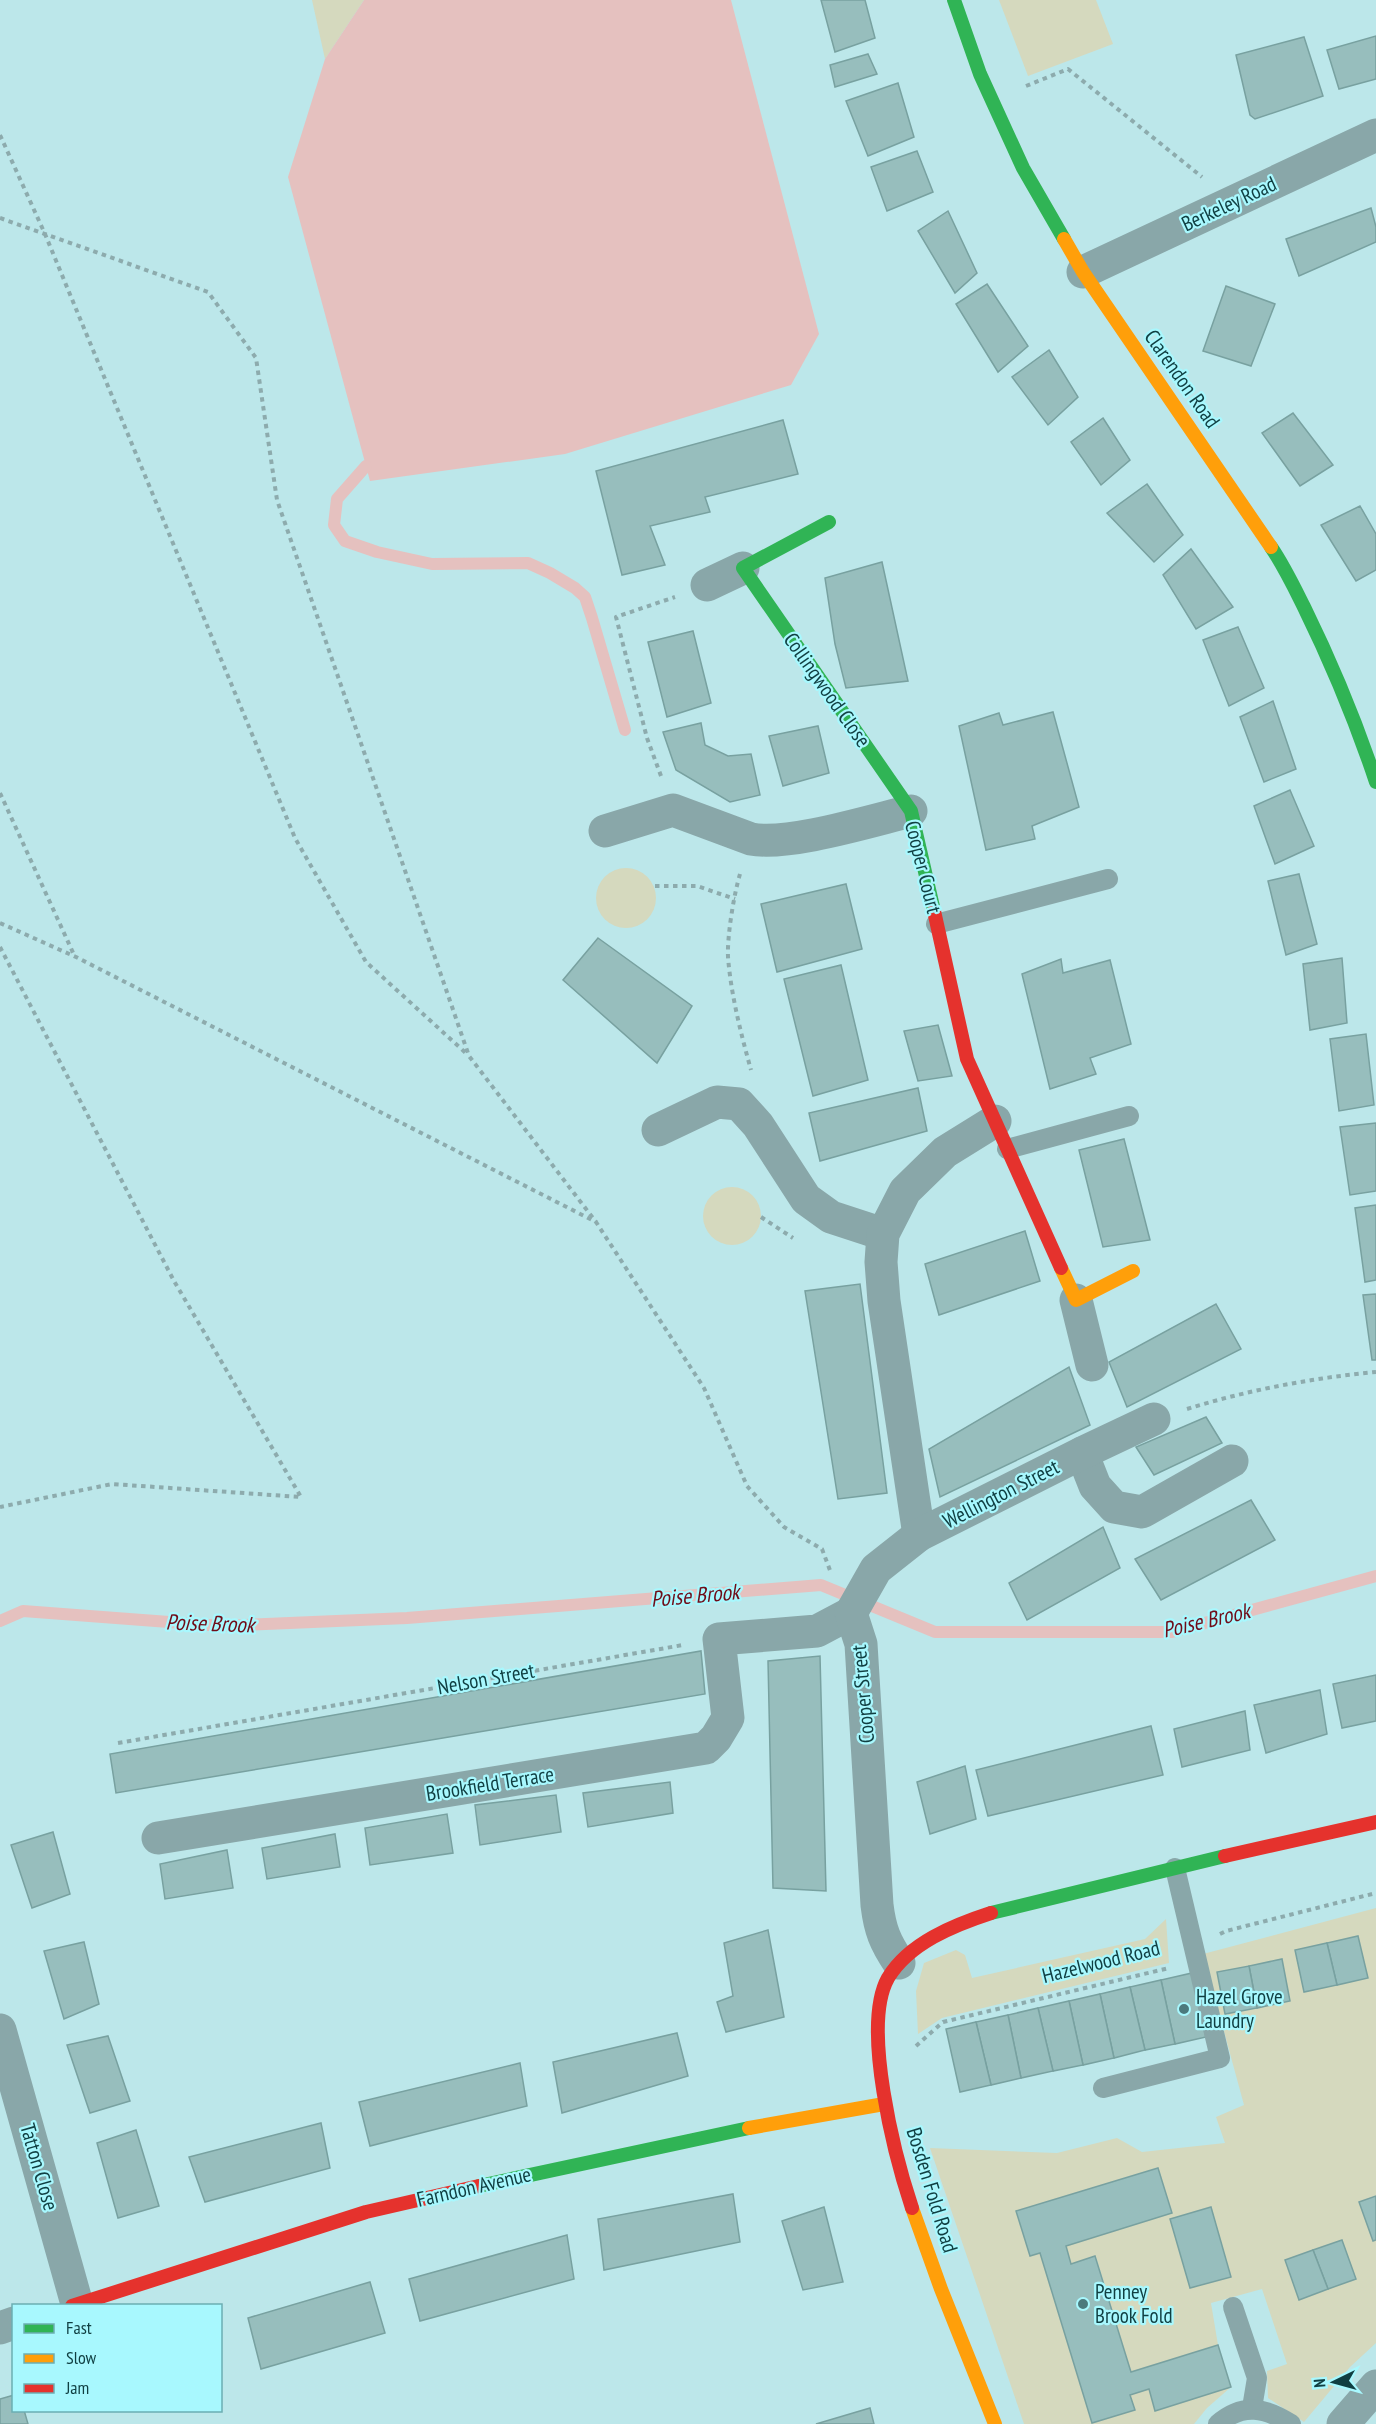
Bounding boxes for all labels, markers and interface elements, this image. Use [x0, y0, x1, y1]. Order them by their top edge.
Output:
street label: Berkeley Road [1177, 170, 1281, 237]
street label: Clarendon Road [1139, 324, 1226, 433]
street label: Collingwood Close [778, 627, 877, 752]
street label: Cooper Court [899, 818, 948, 916]
street label: Wellington Street [938, 1453, 1063, 1534]
water label: Poise Brook [650, 1577, 743, 1613]
water label: Poise Brook [1160, 1596, 1255, 1644]
water label: Poise Brook [165, 1607, 257, 1639]
street label: Cooper Street [845, 1644, 880, 1744]
street label: Nelson Street [435, 1657, 537, 1700]
street label: Brookfield Terrace [424, 1760, 556, 1807]
street label: Hazelwood Road [1039, 1934, 1162, 1989]
place label: Hazel Grove Laundry [1196, 1983, 1283, 2034]
marker: Hazel Grove Laundry [1177, 2002, 1191, 2016]
street label: Tatton Close [14, 2120, 65, 2214]
street label: Bosden Fold Road [901, 2124, 964, 2256]
street label: Farndon Avenue [414, 2160, 534, 2213]
place label: Penney Brook Fold [1095, 2278, 1173, 2329]
marker: Penney Brook Fold [1076, 2297, 1090, 2311]
legend [12, 2304, 222, 2412]
text: Fast [66, 2316, 92, 2339]
text: Slow [66, 2346, 97, 2369]
north arrow [1304, 2352, 1364, 2412]
text: Jam [65, 2376, 89, 2399]
text: N [1309, 2378, 1329, 2388]

